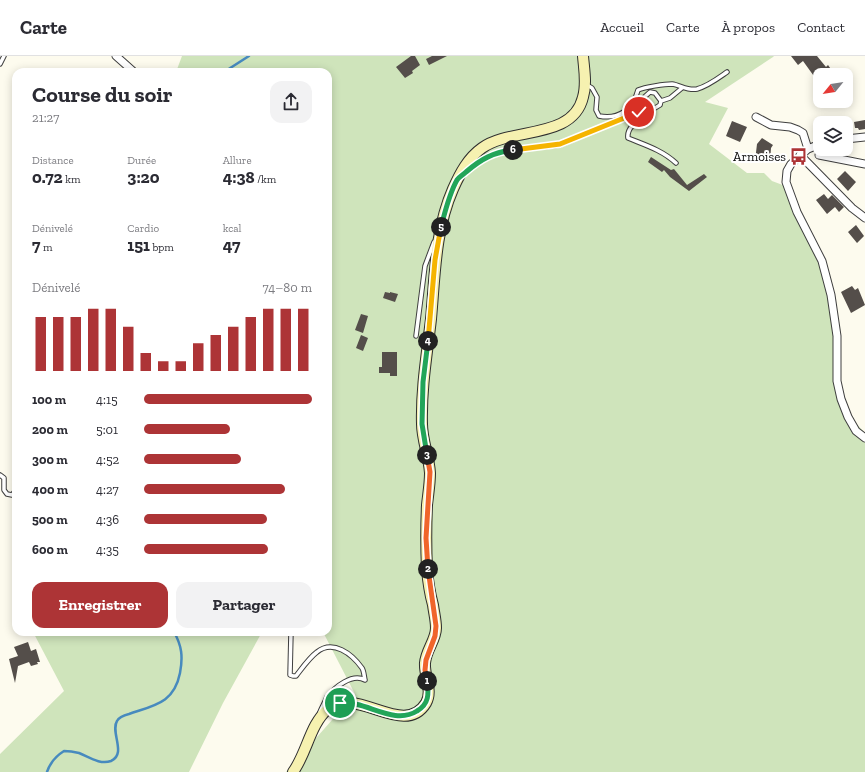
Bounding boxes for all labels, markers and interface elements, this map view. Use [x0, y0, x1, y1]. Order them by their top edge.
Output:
text: Carte [20, 16, 67, 39]
text: Accueil [600, 19, 644, 36]
text: Carte [666, 19, 700, 36]
text: À propos [722, 19, 775, 36]
text: Contact [797, 19, 845, 36]
north arrow [813, 68, 853, 108]
map controls [813, 68, 853, 156]
text: Course du soir [32, 81, 173, 108]
button: share [270, 81, 312, 123]
pin [622, 95, 656, 129]
icon: check [628, 101, 650, 123]
text: 21:27 [32, 110, 59, 125]
button: layers [813, 116, 853, 156]
pin: 6 [503, 140, 523, 160]
text: 6 [510, 143, 516, 156]
bus stop icon: Armoises [789, 146, 809, 166]
place label: Armoises [733, 149, 786, 164]
text: Distance [32, 154, 74, 167]
text: Durée [127, 154, 156, 167]
text: Allure [223, 154, 252, 167]
text: 0.72 [32, 167, 63, 187]
text: 3:20 [127, 167, 160, 187]
text: 4:38 [223, 167, 255, 187]
text: km [63, 173, 80, 186]
text: /km [255, 173, 276, 186]
pin: 5 [431, 217, 451, 237]
text: 5 [438, 220, 444, 233]
text: Dénivelé [32, 222, 73, 235]
text: Cardio [127, 222, 159, 235]
text: kcal [223, 222, 242, 235]
text: 7 [32, 235, 40, 255]
text: 151 [127, 235, 150, 255]
text: 47 [223, 235, 240, 255]
text: m [40, 241, 52, 254]
text: bpm [150, 241, 174, 254]
text: Dénivelé [32, 280, 80, 295]
text: 74–80 m [263, 280, 312, 295]
pin: 4 [418, 331, 438, 351]
text: 4 [425, 334, 431, 347]
text: 100 m [32, 392, 66, 407]
text: 4:15 [96, 392, 118, 407]
text: 200 m [32, 422, 68, 437]
text: 5:01 [96, 422, 118, 437]
pin: 3 [417, 445, 437, 465]
text: 3 [424, 448, 430, 461]
text: 300 m [32, 452, 68, 467]
text: 4:52 [96, 452, 119, 467]
text: 400 m [32, 482, 68, 497]
text: 4:27 [96, 482, 119, 497]
text: 500 m [32, 512, 68, 527]
text: 4:36 [96, 512, 119, 527]
text: 600 m [32, 542, 68, 557]
text: 4:35 [96, 542, 119, 557]
pin: 2 [418, 559, 438, 579]
text: 2 [425, 562, 431, 575]
button: Enregistrer [32, 582, 168, 628]
button: Partager [176, 582, 312, 628]
pin: 1 [417, 671, 437, 691]
text: 1 [425, 674, 429, 687]
pin [323, 686, 357, 720]
icon: arrive [329, 692, 351, 714]

